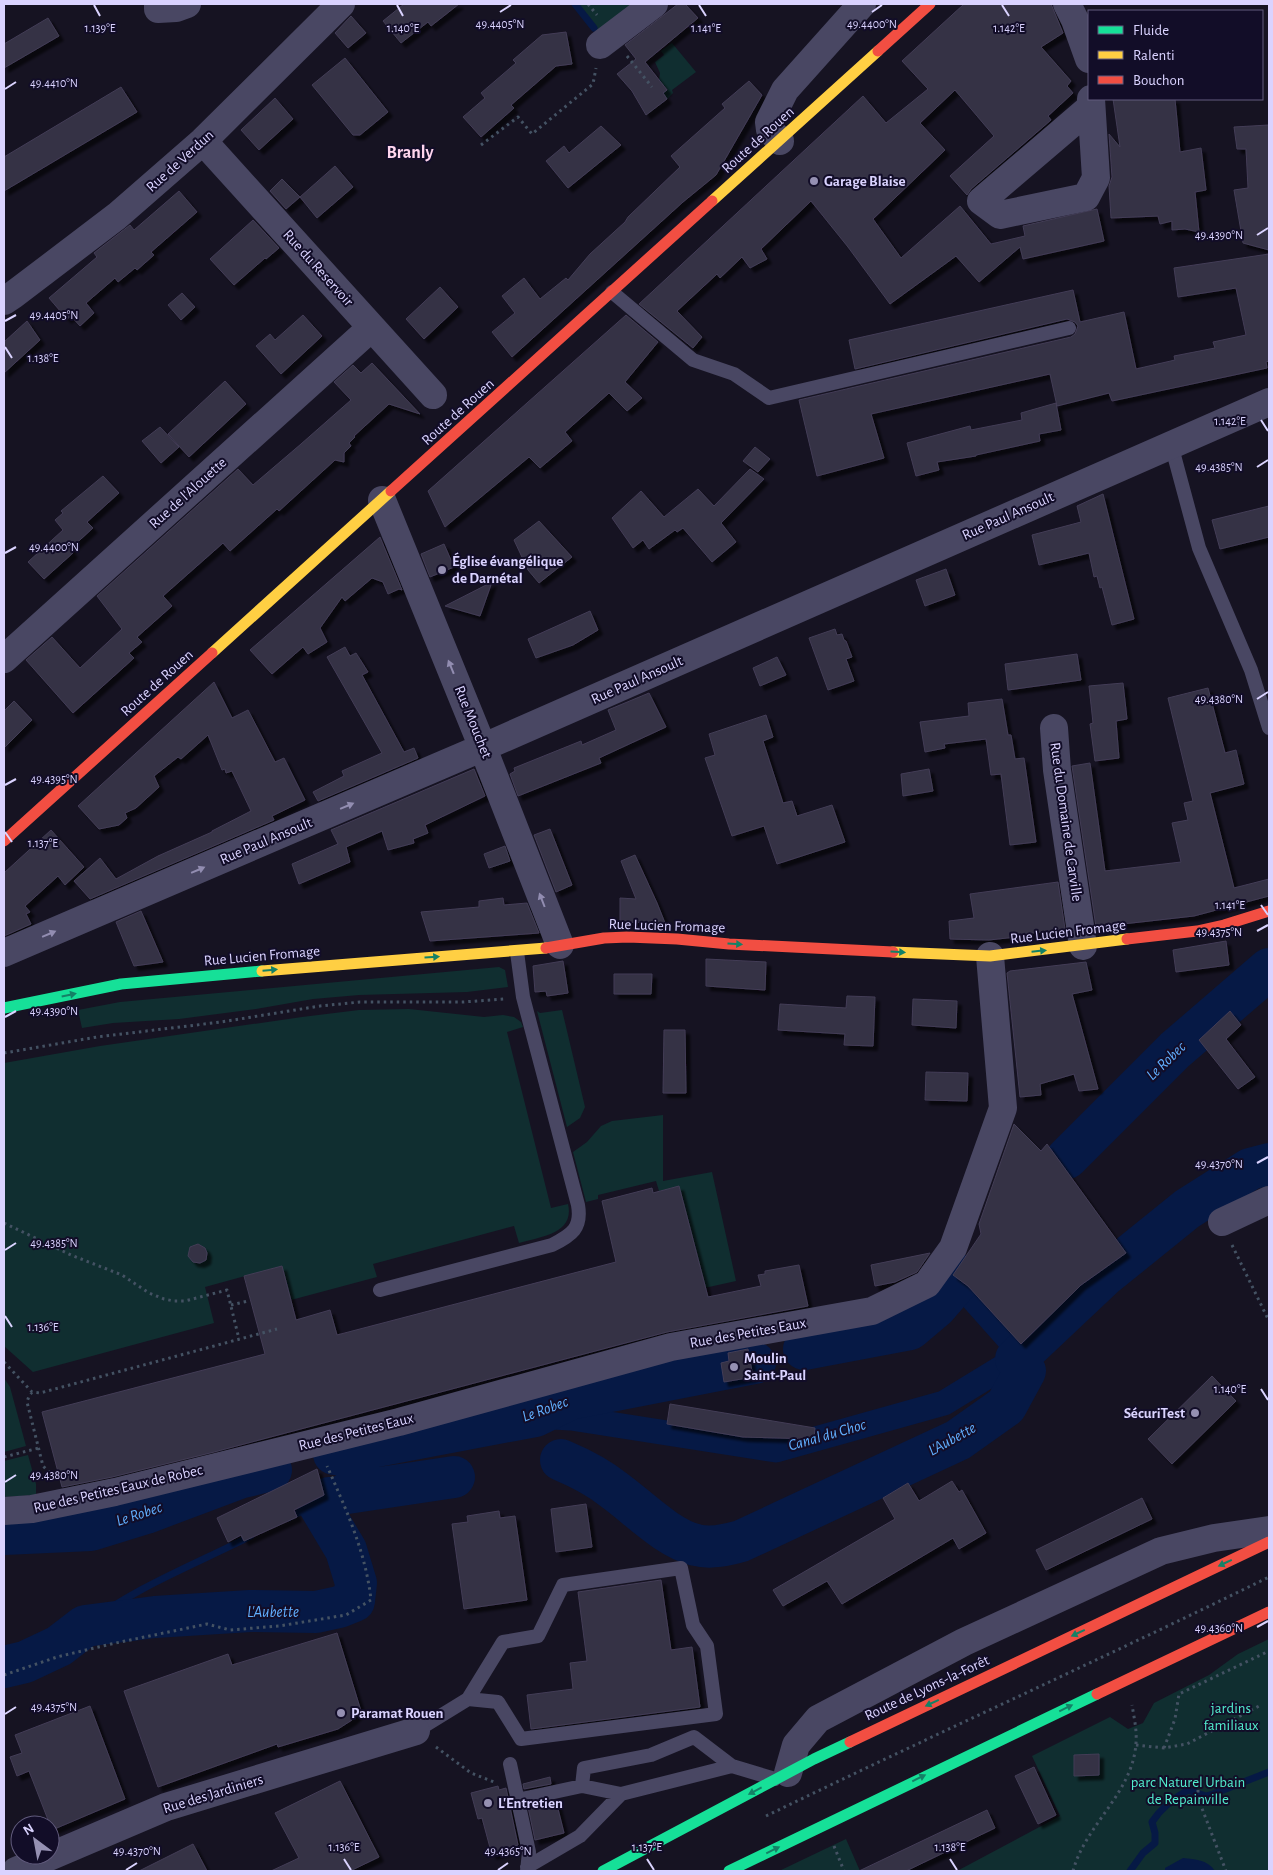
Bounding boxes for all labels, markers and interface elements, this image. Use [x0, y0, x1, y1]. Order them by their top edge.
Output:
legend [1088, 10, 1263, 100]
text: 49.4405°N [476, 18, 524, 30]
text: 49.4400°N [847, 18, 897, 30]
text: 1.139°E [85, 22, 116, 34]
text: 1.140°E [387, 22, 419, 34]
text: 1.141°E [691, 22, 721, 34]
text: 1.142°E [993, 22, 1025, 34]
text: Fluide [1133, 23, 1169, 38]
text: Ralenti [1133, 48, 1175, 63]
text: Bouchon [1133, 73, 1184, 88]
text: 49.4410°N [30, 77, 78, 89]
street label: Route de Rouen [719, 104, 797, 176]
street label: Rue de Verdun [143, 127, 217, 195]
district label: Branly [386, 144, 435, 162]
place label: Garage Blaise [824, 174, 906, 189]
marker: Garage Blaise [808, 175, 820, 187]
street label: Rue du Reservoir [280, 227, 356, 309]
text: 49.4390°N [1195, 229, 1243, 241]
text: 49.4405°N [30, 309, 78, 321]
text: 1.138°E [28, 352, 59, 364]
street label: Route de Rouen [419, 376, 497, 448]
text: 1.142°E [1214, 415, 1246, 427]
street label: Rue de l'Alouette [147, 455, 230, 531]
text: 49.4385°N [1195, 461, 1243, 473]
street label: Rue Paul Ansoult [960, 489, 1056, 543]
text: 49.4400°N [29, 541, 79, 553]
place label: Église évangélique de Darnétal [452, 552, 563, 586]
marker: Église évangélique de Darnétal [436, 564, 448, 576]
street label: Route de Rouen [118, 647, 196, 719]
street label: Rue Paul Ansoult [589, 653, 685, 707]
one-way arrow [446, 660, 454, 675]
street label: Rue Mouchet [452, 684, 494, 761]
text: 49.4380°N [1195, 693, 1243, 705]
street label: Rue du Domaine de Carville [1047, 741, 1085, 903]
text: 49.4395°N [30, 773, 78, 785]
one-way arrow [340, 801, 354, 809]
street label: Rue Paul Ansoult [218, 815, 314, 867]
text: 1.137°E [28, 837, 58, 849]
one-way arrow [191, 865, 205, 873]
one-way arrow [538, 892, 546, 907]
text: 1.141°E [1215, 899, 1245, 911]
street label: Rue Lucien Fromage [608, 916, 726, 936]
street label: Rue Lucien Fromage [1009, 917, 1127, 947]
text: 49.4375°N [1196, 926, 1242, 938]
one-way arrow [42, 929, 56, 937]
one-way arrow [728, 941, 744, 949]
street label: Rue Lucien Fromage [203, 943, 321, 969]
one-way arrow [1031, 947, 1047, 955]
one-way arrow [890, 948, 906, 956]
one-way arrow [424, 953, 440, 961]
one-way arrow [262, 966, 278, 974]
one-way arrow [61, 990, 77, 998]
text: 49.4390°N [30, 1005, 78, 1017]
water label: Le Robec [1143, 1038, 1189, 1083]
text: 49.4370°N [1195, 1158, 1243, 1170]
text: 49.4385°N [30, 1237, 78, 1249]
street label: Rue des Petites Eaux [689, 1315, 808, 1351]
text: 1.136°E [28, 1321, 59, 1333]
place label: Moulin Saint-Paul [744, 1351, 806, 1383]
marker: Moulin Saint-Paul [728, 1361, 740, 1373]
text: 1.140°E [1214, 1383, 1246, 1395]
water label: Le Robec [520, 1393, 571, 1425]
place label: SécuriTest [1124, 1406, 1185, 1421]
marker: SécuriTest [1189, 1407, 1201, 1419]
street label: Rue des Petites Eaux [297, 1410, 415, 1454]
water label: Canal du Choc [786, 1416, 868, 1454]
water label: L'Aubette [925, 1419, 979, 1459]
street label: Rue des Petites Eaux de Robec [32, 1462, 204, 1516]
text: 49.4380°N [30, 1469, 78, 1481]
water label: Le Robec [114, 1499, 165, 1529]
one-way arrow [1218, 1560, 1232, 1568]
water label: L'Aubette [247, 1604, 299, 1620]
text: 49.4360°N [1195, 1622, 1243, 1634]
one-way arrow [1071, 1629, 1086, 1637]
street label: Route de Lyons-la-Forêt [862, 1652, 992, 1723]
one-way arrow [925, 1699, 939, 1707]
text: 49.4375°N [31, 1701, 77, 1713]
park label: jardins familiaux [1203, 1701, 1259, 1733]
one-way arrow [1059, 1704, 1073, 1712]
place label: Paramat Rouen [351, 1706, 444, 1721]
marker: Paramat Rouen [335, 1707, 347, 1719]
street label: Rue des Jardiniers [161, 1772, 265, 1816]
one-way arrow [912, 1774, 926, 1782]
park label: parc Naturel Urbain de Repainville [1131, 1775, 1245, 1807]
one-way arrow [748, 1786, 762, 1795]
place label: L'Entretien [498, 1796, 563, 1811]
marker: L'Entretien [482, 1797, 494, 1809]
north arrow [10, 1815, 60, 1865]
text: N [21, 1821, 36, 1838]
text: 1.136°E [329, 1841, 360, 1853]
text: 1.137°E [632, 1841, 662, 1853]
text: 1.138°E [935, 1841, 966, 1853]
text: 49.4370°N [113, 1845, 161, 1857]
text: 49.4365°N [484, 1845, 532, 1857]
one-way arrow [766, 1845, 780, 1853]

